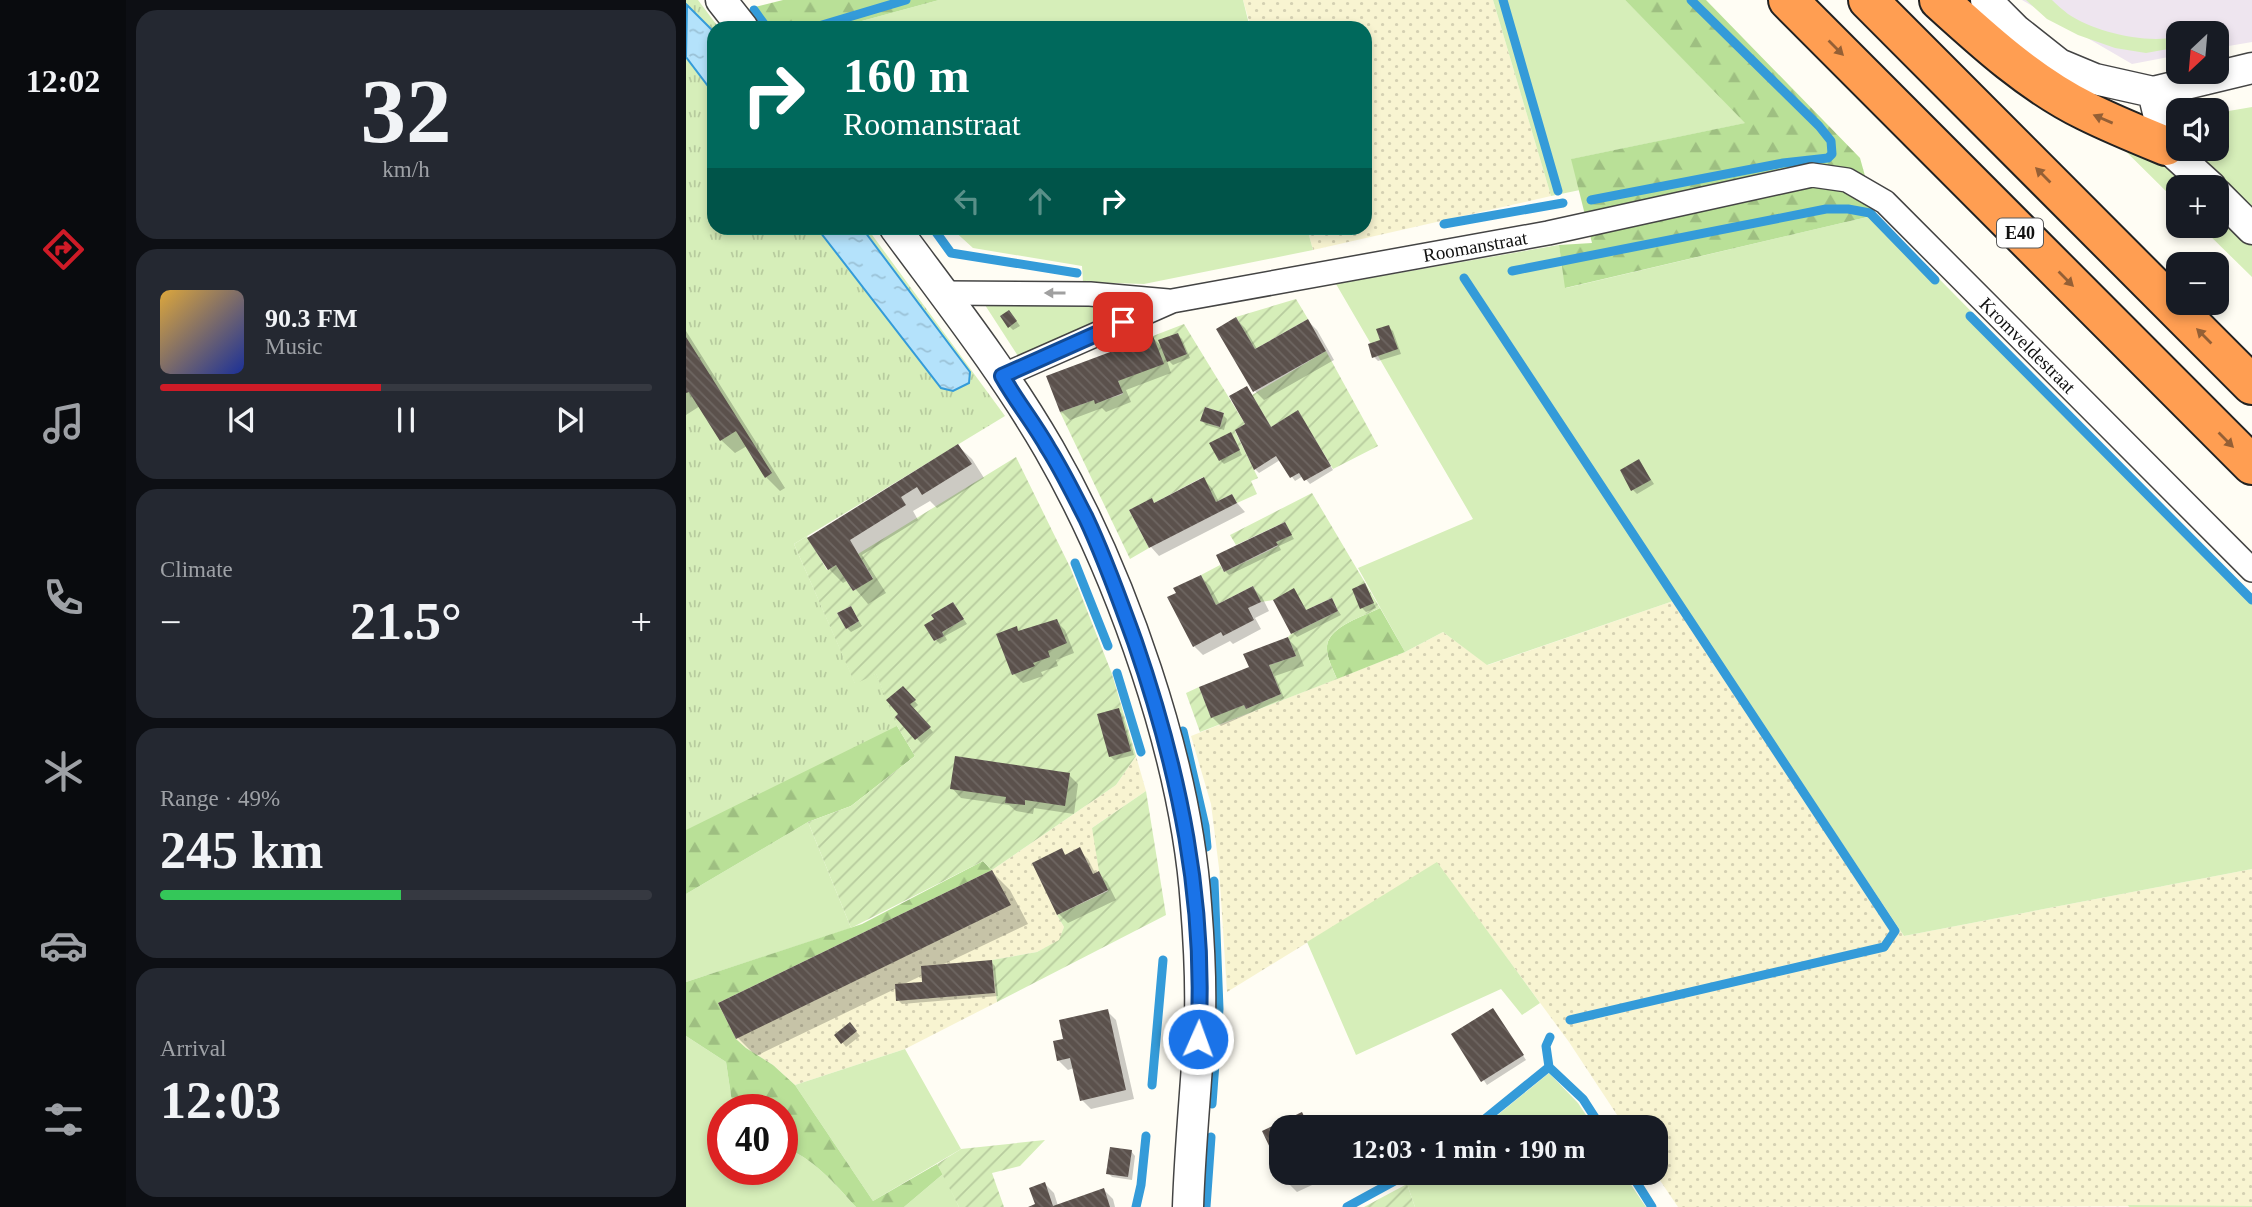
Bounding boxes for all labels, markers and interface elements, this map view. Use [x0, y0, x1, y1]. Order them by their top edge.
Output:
north arrow [2166, 21, 2230, 84]
map controls [2166, 21, 2229, 315]
one-way arrow [1827, 40, 1844, 56]
text: 160 m [843, 48, 970, 103]
icon: right [728, 49, 819, 140]
text: 32 [361, 61, 452, 162]
text: 12:02 [26, 63, 100, 99]
button: sound [2166, 98, 2229, 161]
text: Roomanstraat [843, 106, 1021, 142]
one-way arrow [2093, 113, 2114, 124]
text: km/h [382, 157, 430, 182]
one-way arrow [2035, 168, 2052, 184]
button: + [2166, 175, 2229, 238]
icon: left [948, 182, 986, 220]
icon: ahead [1021, 182, 1059, 220]
icon: right [1094, 182, 1132, 220]
road number: E40 [1997, 218, 2043, 247]
icon: directions [39, 225, 88, 274]
street label: Roomanstraat [1421, 227, 1530, 266]
button: − [2166, 252, 2229, 315]
one-way arrow [2057, 270, 2074, 287]
one-way arrow [1043, 287, 1065, 299]
pin [1093, 292, 1153, 352]
street label: Kromveldestraat [1975, 293, 2080, 398]
icon: arrive [1104, 303, 1142, 341]
text: 90.3 FM [265, 304, 357, 333]
one-way arrow [2195, 328, 2212, 345]
text: Music [265, 334, 323, 359]
icon: music [39, 399, 88, 448]
icon: previous [223, 401, 261, 439]
icon: pause [387, 401, 425, 439]
icon: next [551, 401, 589, 439]
one-way arrow [2218, 431, 2234, 448]
text: Climate [160, 557, 233, 582]
icon: phone [39, 573, 88, 622]
text: 21.5° [350, 593, 462, 650]
text: − [160, 601, 181, 643]
text: + [631, 601, 652, 643]
icon: climate [39, 747, 88, 796]
text: Range · 49% [160, 786, 280, 811]
text: 245 km [160, 822, 323, 879]
icon: car [39, 921, 88, 970]
position arrow [1161, 1002, 1235, 1076]
text: Arrival [160, 1036, 226, 1061]
text: 12:03 [160, 1072, 281, 1129]
speed limit sign: 40 [707, 1094, 798, 1185]
icon: filters [39, 1095, 88, 1144]
text: 12:03 · 1 min · 190 m [1352, 1135, 1586, 1164]

